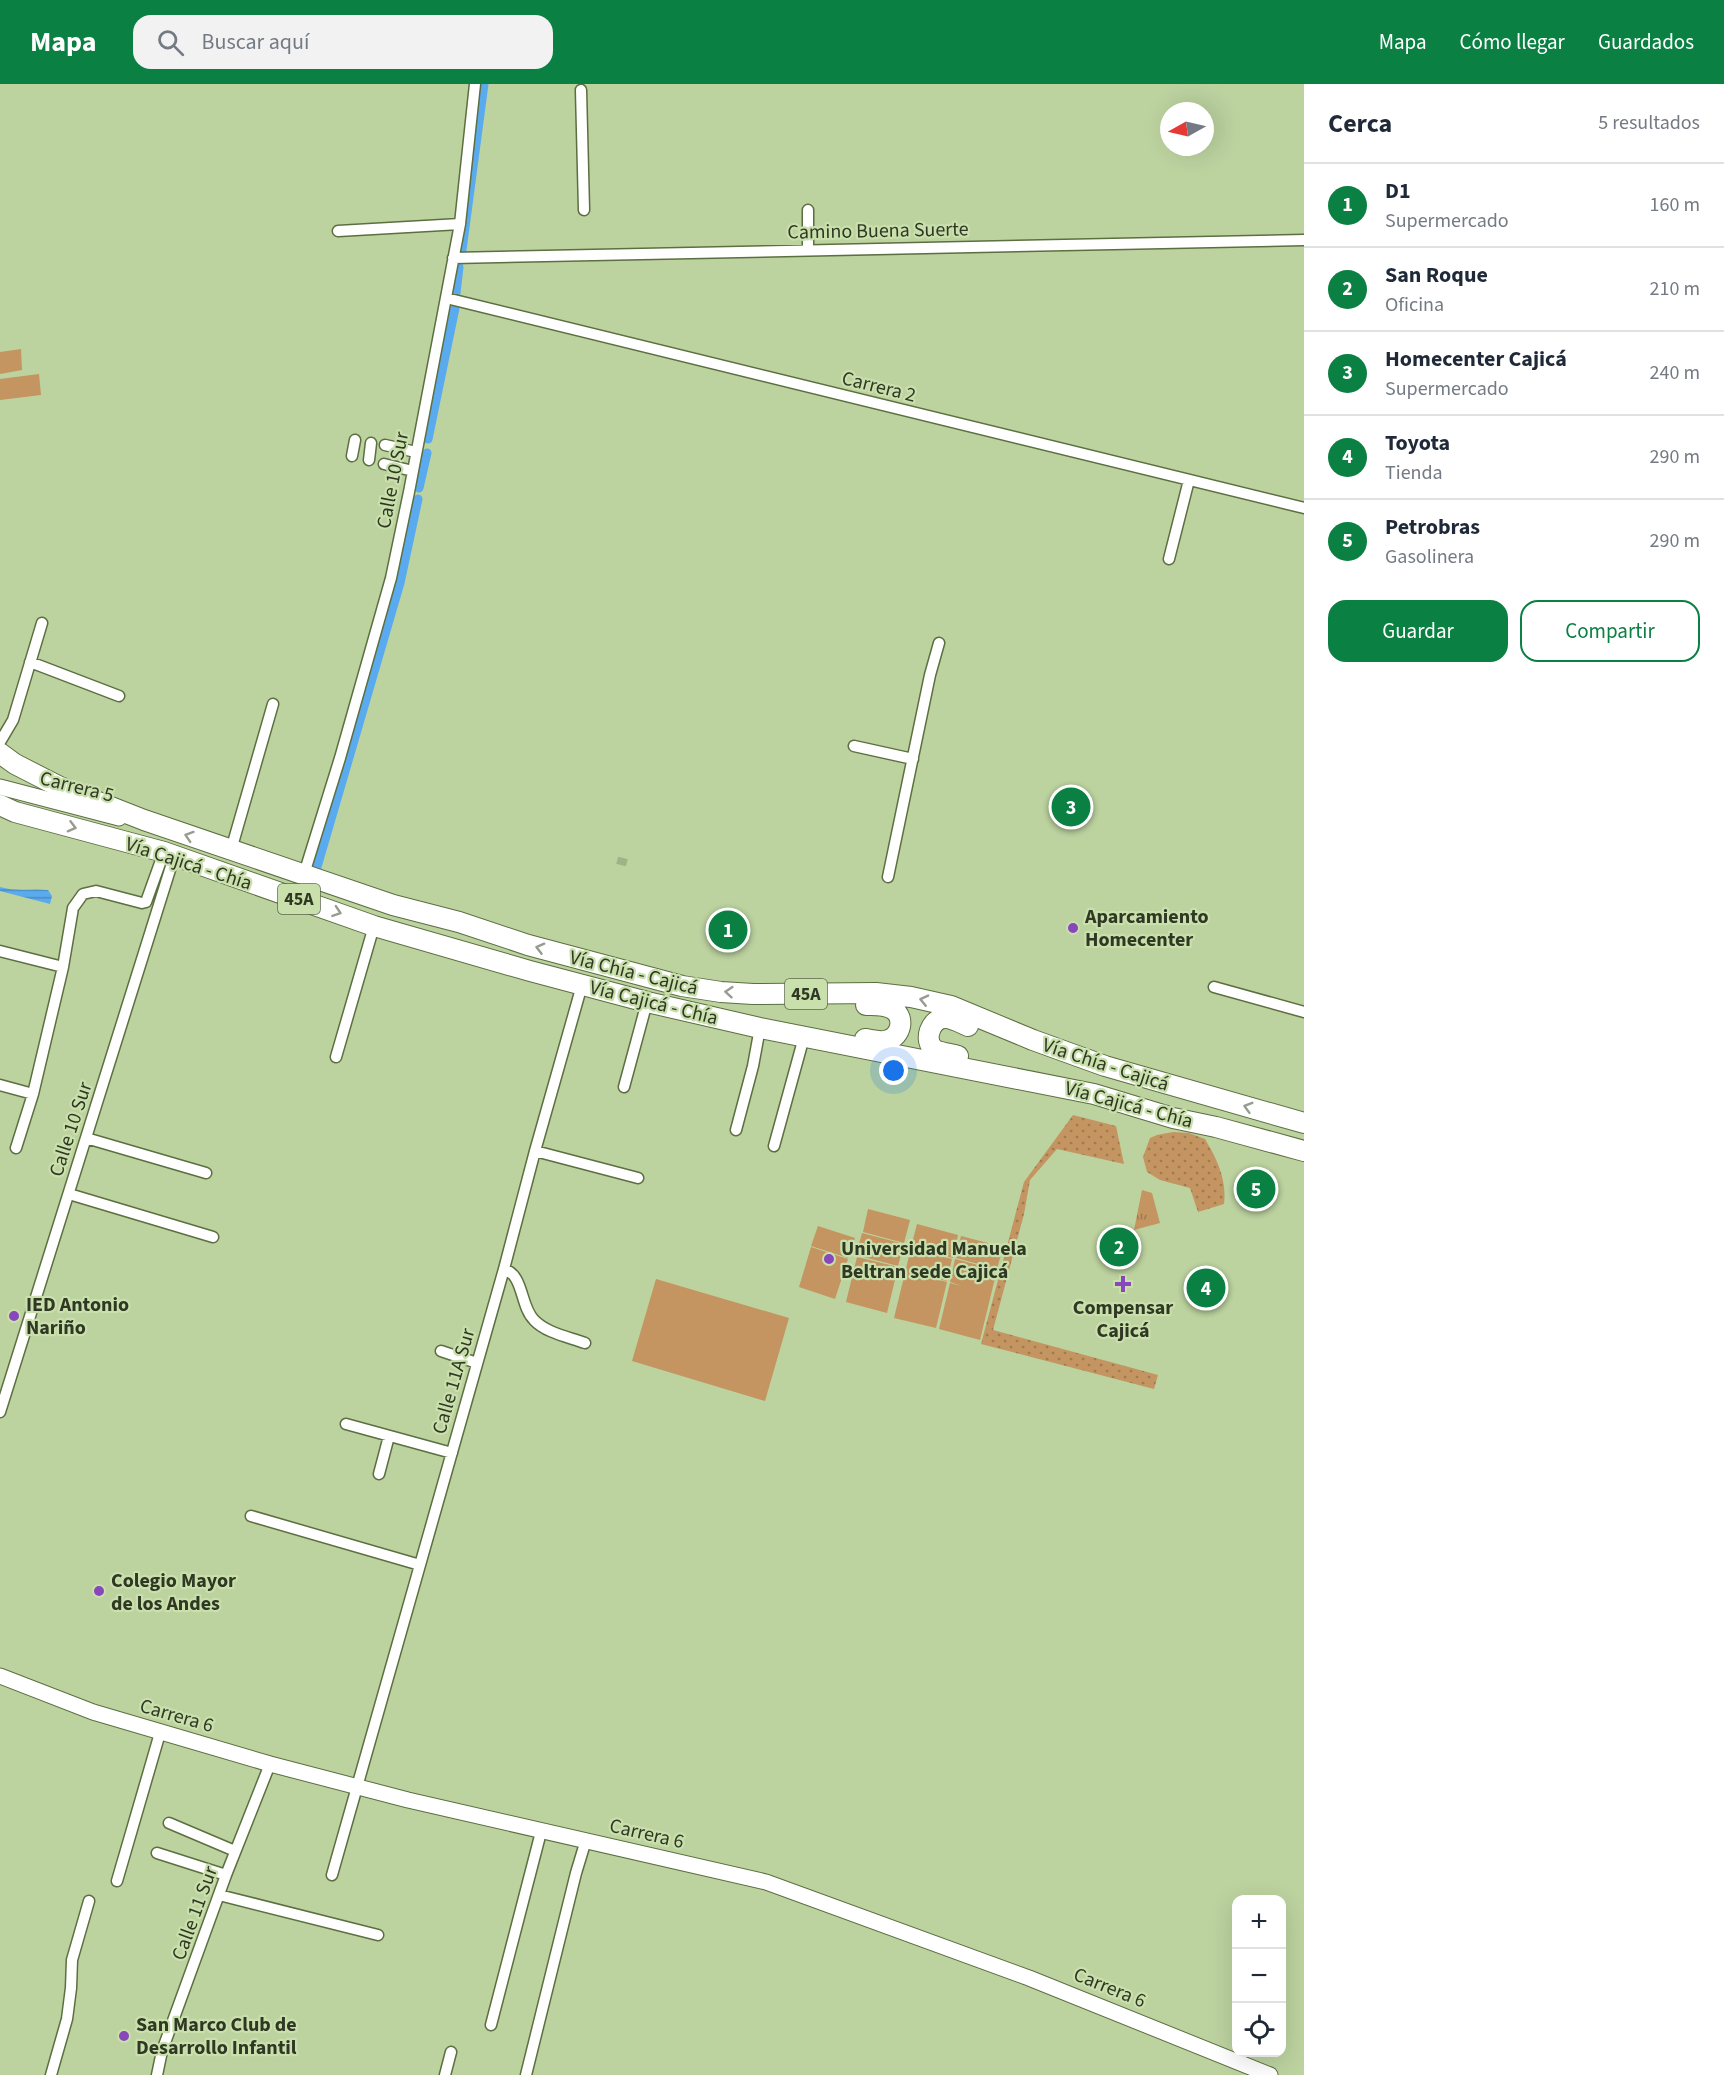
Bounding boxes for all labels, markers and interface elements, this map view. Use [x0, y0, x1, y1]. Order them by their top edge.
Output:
search box [133, 15, 553, 69]
text: Mapa [30, 22, 97, 62]
icon: search [154, 26, 187, 59]
text: Buscar aquí [202, 26, 309, 58]
text: Mapa [1379, 27, 1427, 57]
text: Cómo llegar [1460, 27, 1565, 57]
text: Guardados [1598, 27, 1694, 57]
north arrow [1160, 102, 1214, 156]
text: Cerca [1328, 105, 1392, 142]
text: 5 resultados [1598, 109, 1700, 137]
text: D1 [1385, 175, 1411, 207]
text: 1 [1342, 191, 1353, 219]
text: 160 m [1650, 191, 1700, 219]
text: Supermercado [1385, 207, 1509, 235]
street label: Camino Buena Suerte [787, 215, 969, 247]
text: San Roque [1385, 259, 1488, 291]
text: 2 [1342, 275, 1353, 303]
text: 210 m [1650, 275, 1700, 303]
text: Oficina [1385, 291, 1444, 319]
text: Homecenter Cajicá [1385, 343, 1567, 375]
text: 3 [1342, 359, 1353, 387]
text: 240 m [1650, 359, 1700, 387]
street label: Carrera 2 [839, 364, 919, 410]
text: Supermercado [1385, 375, 1509, 403]
text: Toyota [1385, 427, 1450, 459]
street label: Calle 10 Sur [370, 429, 416, 531]
text: 4 [1342, 443, 1353, 471]
text: 290 m [1650, 443, 1700, 471]
text: Tienda [1385, 459, 1443, 487]
text: Petrobras [1385, 511, 1480, 543]
text: 5 [1342, 527, 1353, 555]
text: 290 m [1650, 527, 1700, 555]
text: Gasolinera [1385, 543, 1474, 571]
button: Guardar [1328, 600, 1508, 662]
button: Compartir [1520, 600, 1700, 662]
street label: Carrera 5 [37, 764, 117, 810]
pin: 3 [1052, 784, 1090, 830]
one-way arrow [67, 820, 77, 833]
street label: Vía Cajicá - Chía [122, 830, 256, 898]
one-way arrow [184, 830, 195, 843]
road number: 45A [278, 884, 320, 914]
place label: Aparcamiento Homecenter [1084, 903, 1209, 954]
one-way arrow [331, 905, 342, 917]
pin: 1 [708, 908, 748, 952]
marker: Aparcamiento Homecenter [1066, 921, 1080, 935]
one-way arrow [535, 943, 545, 956]
street label: Vía Chía - Cajicá [567, 943, 701, 1002]
street label: Vía Cajicá - Chía [587, 973, 721, 1032]
road number: 45A [785, 979, 827, 1009]
one-way arrow [725, 986, 734, 999]
one-way arrow [919, 994, 929, 1007]
street label: Vía Chía - Cajicá [1039, 1031, 1173, 1099]
your location [879, 1056, 908, 1085]
street label: Vía Cajicá - Chía [1062, 1074, 1196, 1135]
street label: Calle 10 Sur [42, 1078, 99, 1180]
one-way arrow [1243, 1102, 1254, 1114]
pin: 5 [1236, 1166, 1276, 1212]
pin: 2 [1100, 1224, 1138, 1270]
place label: Universidad Manuela Beltran sede Cajicá [841, 1235, 1027, 1286]
marker: Universidad Manuela Beltran sede Cajicá [822, 1252, 836, 1266]
pin: 4 [1186, 1266, 1226, 1310]
marker: Compensar Cajicá [1114, 1275, 1132, 1293]
place label: IED Antonio Nariño [26, 1291, 129, 1342]
place label: Compensar Cajicá [1073, 1294, 1173, 1345]
marker: IED Antonio Nariño [7, 1309, 21, 1323]
street label: Calle 11A Sur [425, 1325, 482, 1437]
place label: Colegio Mayor de los Andes [111, 1567, 236, 1618]
marker: Colegio Mayor de los Andes [92, 1584, 106, 1598]
street label: Carrera 6 [137, 1692, 217, 1740]
street label: Carrera 6 [607, 1812, 687, 1856]
street label: Calle 11 Sur [165, 1862, 225, 1964]
map controls [1232, 1895, 1286, 2057]
button: + [1232, 1895, 1286, 1949]
button: − [1232, 1949, 1286, 2003]
street label: Carrera 6 [1069, 1961, 1150, 2015]
button: locate [1232, 2003, 1286, 2057]
place label: San Marco Club de Desarrollo Infantil [136, 2011, 297, 2062]
marker: San Marco Club de Desarrollo Infantil [117, 2029, 131, 2043]

